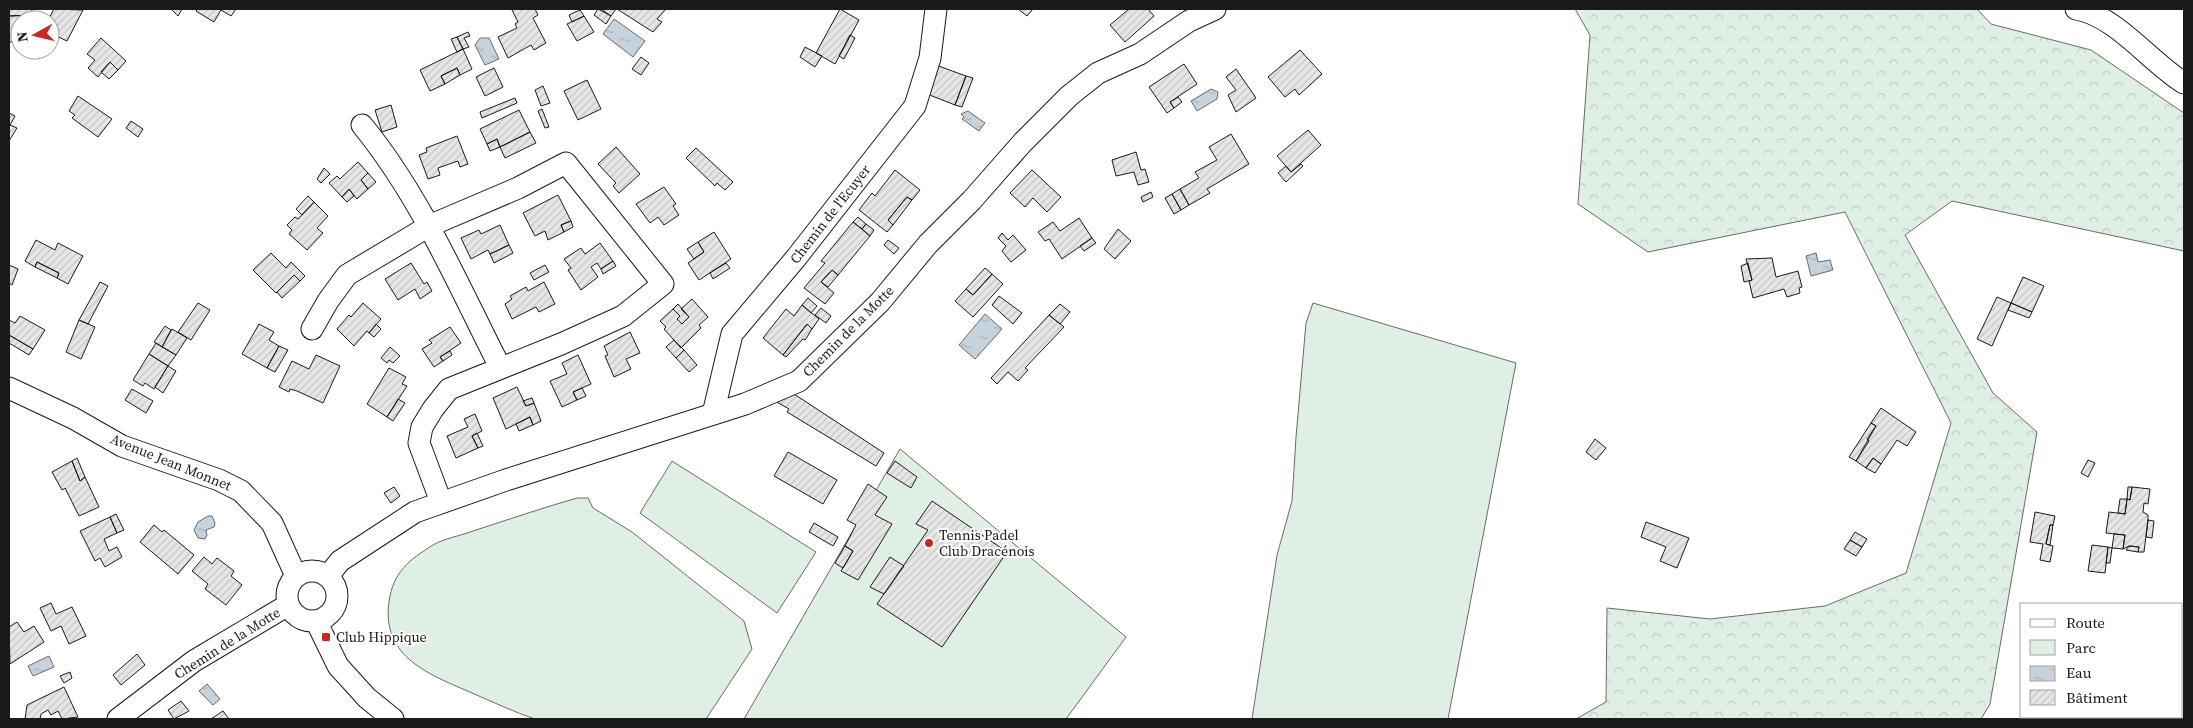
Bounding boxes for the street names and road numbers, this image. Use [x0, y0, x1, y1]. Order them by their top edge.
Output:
street label: Chemin de l'Ecuyer [785, 160, 875, 268]
street label: Chemin de la Motte [798, 281, 898, 381]
street label: Avenue Jean Monnet [108, 429, 235, 496]
street label: Chemin de la Motte [170, 602, 284, 684]

